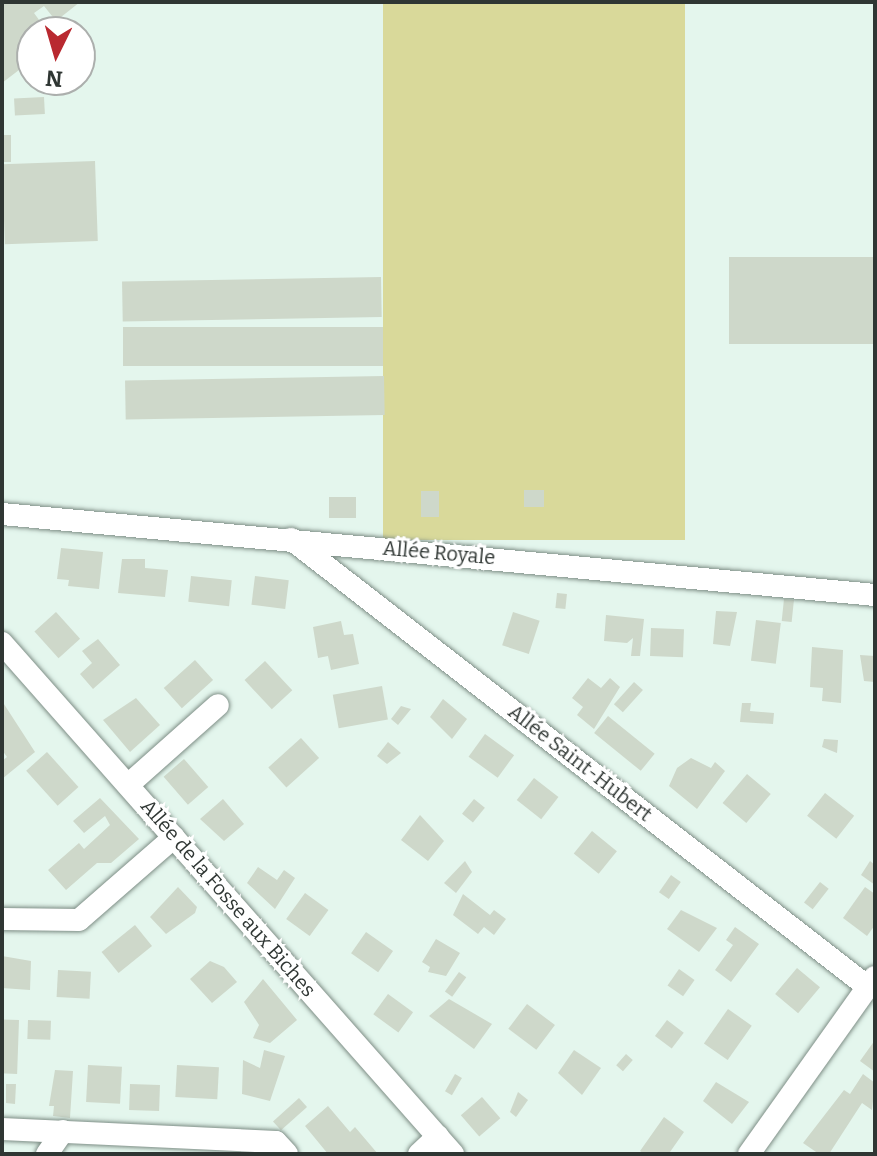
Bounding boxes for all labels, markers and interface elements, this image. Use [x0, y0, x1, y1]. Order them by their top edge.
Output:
north arrow [16, 16, 96, 96]
text: N [44, 64, 64, 93]
street label: Allée Royale [382, 536, 496, 570]
street label: Allée Saint-Hubert [503, 699, 657, 827]
street label: Allée de la Fosse aux Biches [136, 794, 320, 1002]

